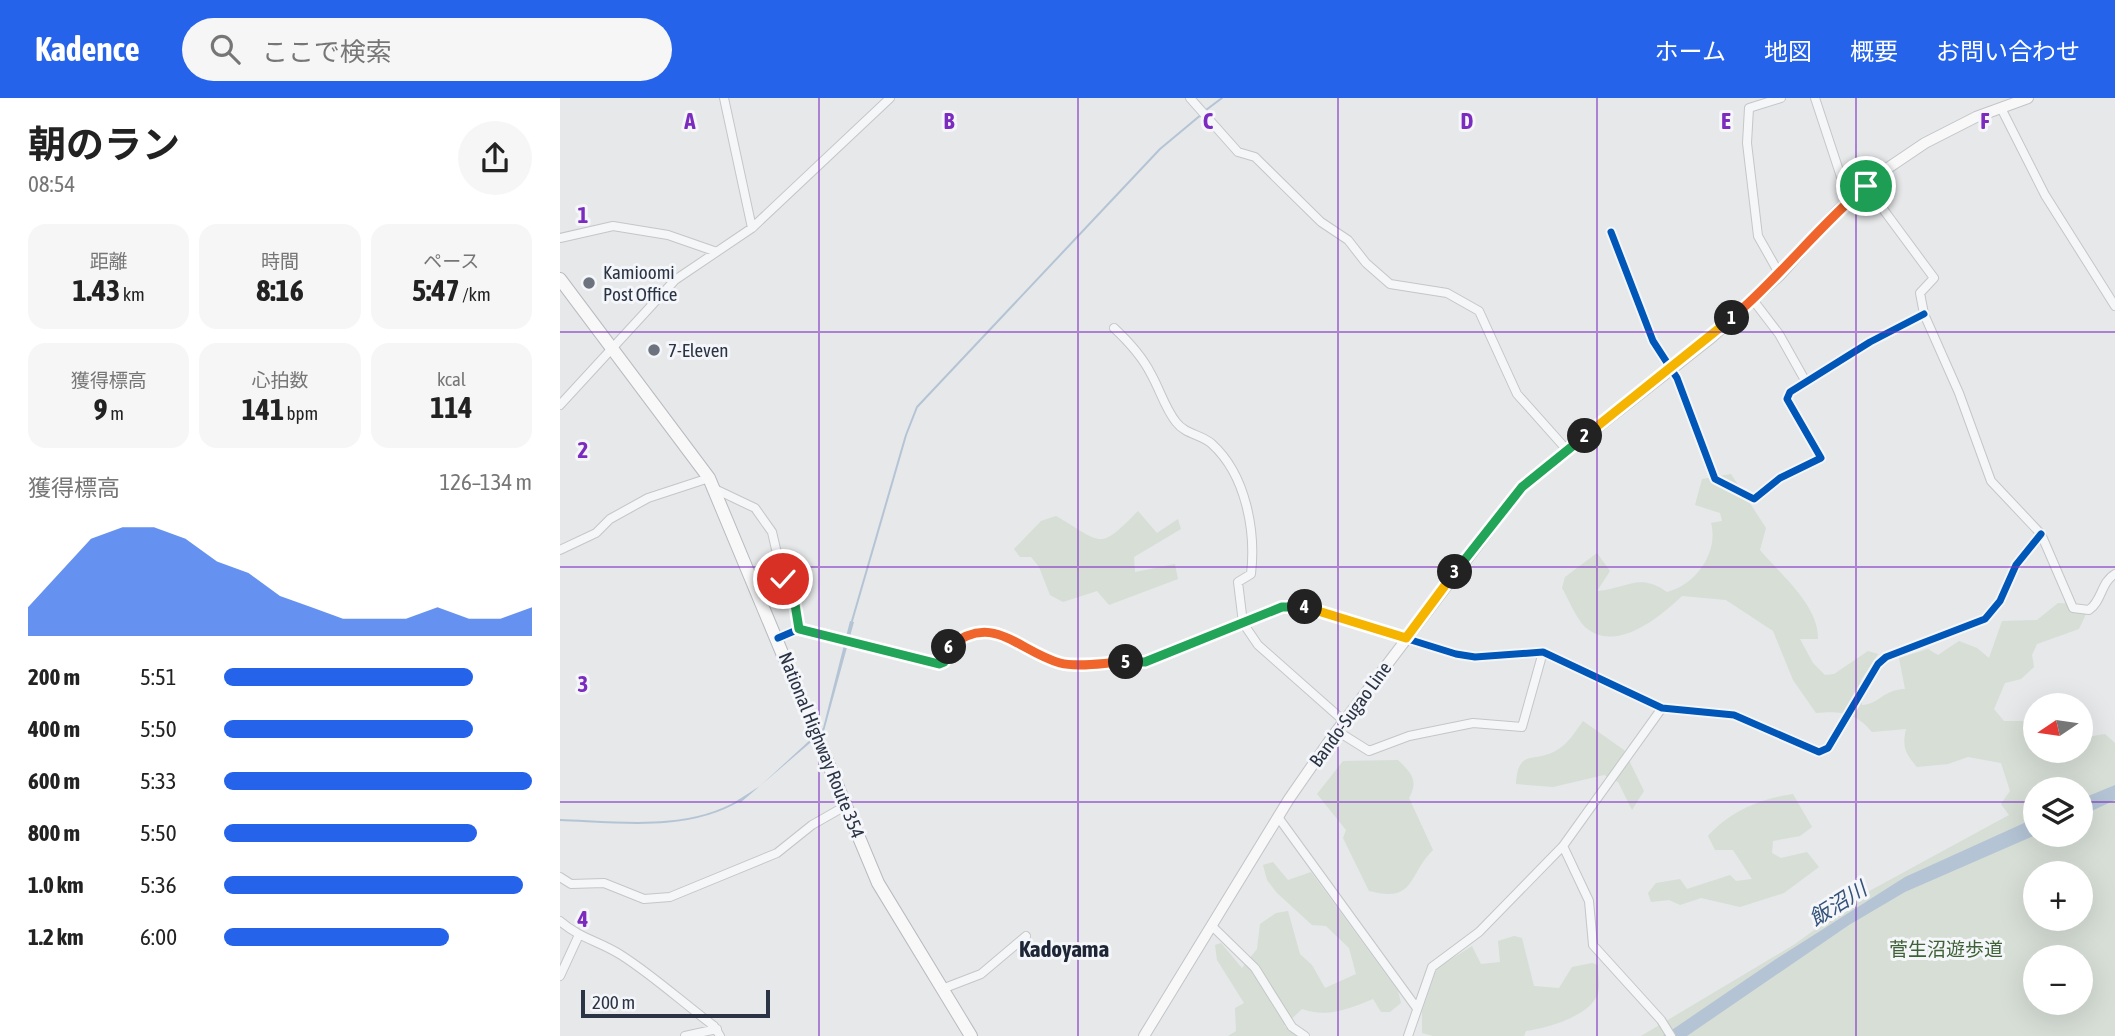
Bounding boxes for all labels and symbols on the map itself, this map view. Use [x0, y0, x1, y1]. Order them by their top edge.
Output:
text: A [683, 108, 696, 134]
text: B [944, 108, 955, 134]
text: C [1203, 108, 1214, 134]
text: D [1461, 108, 1474, 134]
text: E [1721, 108, 1731, 134]
text: F [1980, 108, 1990, 134]
pin [1836, 156, 1896, 216]
text: 1 [578, 202, 589, 228]
place label: Kamioomi Post Office [603, 261, 677, 305]
marker: Kamioomi Post Office [581, 275, 597, 291]
pin: 1 [1714, 300, 1750, 336]
place label: 7-Eleven [668, 339, 729, 361]
marker: 7-Eleven [646, 342, 662, 358]
pin: 2 [1567, 418, 1602, 454]
text: 2 [578, 437, 588, 463]
pin [753, 549, 813, 609]
pin: 3 [1438, 554, 1472, 589]
pin: 4 [1288, 589, 1322, 624]
pin: 6 [932, 630, 966, 664]
pin: 5 [1108, 644, 1144, 680]
street label: National Highway Route 354 [775, 649, 869, 841]
street label: Bando-Sugao Line [1304, 657, 1396, 771]
text: 3 [578, 671, 588, 697]
north arrow [2023, 693, 2093, 763]
water label: 飯沼川 [1804, 875, 1872, 930]
text: 4 [577, 906, 589, 932]
district label: Kadoyama [1019, 936, 1109, 962]
park label: 菅生沼遊歩道 [1889, 938, 2003, 960]
scale bar [581, 987, 770, 1019]

